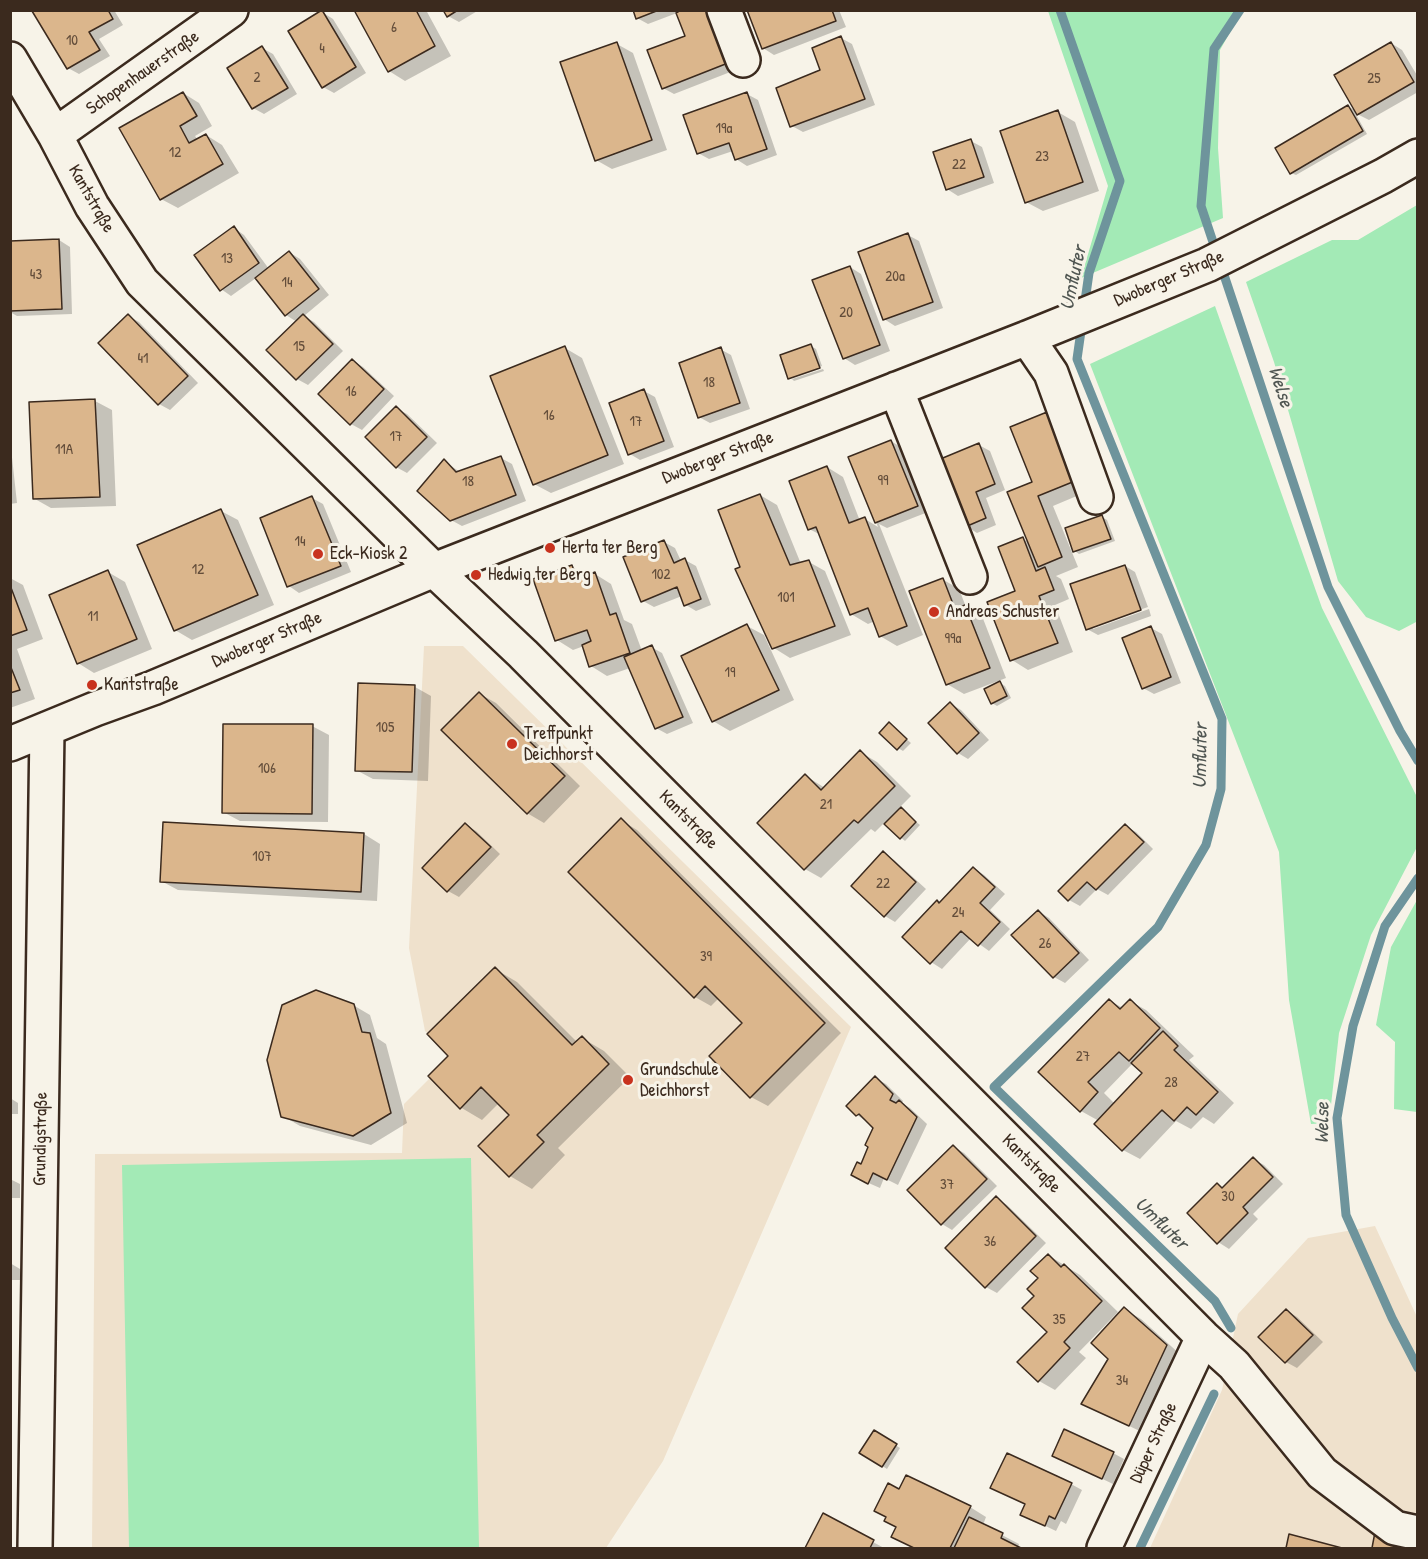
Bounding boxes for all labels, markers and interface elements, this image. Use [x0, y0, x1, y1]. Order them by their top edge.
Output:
house number: 6 [391, 19, 397, 37]
street label: Schopenhauerstraße [82, 26, 204, 120]
house number: 10 [66, 32, 78, 50]
house number: 4 [319, 40, 325, 58]
house number: 2 [253, 69, 261, 87]
house number: 25 [1367, 70, 1381, 88]
house number: 19a [716, 120, 732, 138]
house number: 12 [169, 144, 181, 162]
house number: 23 [1035, 148, 1049, 166]
house number: 22 [952, 156, 966, 174]
street label: Kantstraße [63, 161, 119, 237]
water label: Umfluter [1055, 244, 1093, 312]
street label: Dwoberger Straße [1111, 246, 1227, 312]
house number: 13 [221, 250, 233, 268]
house number: 43 [30, 266, 42, 284]
house number: 20a [885, 268, 905, 286]
house number: 14 [281, 274, 293, 292]
house number: 20 [839, 304, 853, 322]
house number: 15 [293, 338, 305, 356]
house number: 41 [137, 350, 149, 368]
water label: Welse [1262, 364, 1298, 410]
house number: 18 [703, 374, 715, 392]
house number: 16 [345, 383, 357, 401]
house number: 16 [543, 407, 555, 425]
house number: 17 [630, 413, 642, 431]
street label: Dwoberger Straße [660, 427, 776, 489]
house number: 17 [390, 428, 402, 446]
house number: 11A [55, 441, 73, 459]
house number: 99 [877, 472, 889, 490]
house number: 18 [462, 473, 474, 491]
house number: 14 [294, 533, 306, 551]
place label: Herta ter Berg [562, 537, 658, 559]
marker: Herta ter Berg [543, 541, 557, 555]
place label: Eck-Kiosk 2 [330, 543, 407, 565]
marker: Eck-Kiosk 2 [311, 547, 325, 561]
house number: 12 [192, 561, 204, 579]
place label: Hedwig ter Berg [488, 564, 591, 586]
house number: 102 [651, 566, 671, 584]
marker: Hedwig ter Berg [469, 568, 483, 582]
house number: 101 [777, 589, 795, 607]
place label: Andreas Schuster [946, 601, 1059, 623]
marker: Andreas Schuster [927, 605, 941, 619]
street label: Dwoberger Straße [209, 607, 325, 673]
house number: 11 [88, 608, 98, 626]
house number: 99a [945, 630, 961, 648]
house number: 19 [725, 664, 735, 682]
place label: Kantstraße [104, 674, 179, 696]
marker: Kantstraße [85, 678, 99, 692]
house number: 105 [376, 719, 394, 737]
place label: Treffpunkt Deichhorst [524, 723, 593, 766]
water label: Umfluter [1188, 723, 1214, 789]
marker: Treffpunkt Deichhorst [505, 737, 519, 751]
house number: 106 [258, 760, 276, 778]
street label: Kantstraße [654, 786, 722, 854]
house number: 21 [820, 796, 832, 814]
house number: 107 [252, 848, 272, 866]
house number: 22 [876, 875, 890, 893]
house number: 24 [952, 904, 964, 922]
house number: 26 [1038, 935, 1052, 953]
house number: 39 [700, 948, 712, 966]
house number: 27 [1076, 1048, 1090, 1066]
place label: Grundschule Deichhorst [640, 1059, 719, 1102]
marker: Grundschule Deichhorst [621, 1073, 635, 1087]
house number: 28 [1164, 1074, 1178, 1092]
street label: Grundigstraße [29, 1092, 53, 1186]
water label: Welse [1311, 1102, 1335, 1144]
street label: Kantstraße [997, 1130, 1065, 1198]
house number: 37 [940, 1176, 954, 1194]
house number: 30 [1221, 1188, 1235, 1206]
water label: Umfluter [1129, 1193, 1193, 1255]
house number: 36 [984, 1233, 996, 1251]
house number: 35 [1052, 1311, 1066, 1329]
house number: 34 [1116, 1372, 1128, 1390]
street label: Düper Straße [1126, 1399, 1182, 1487]

